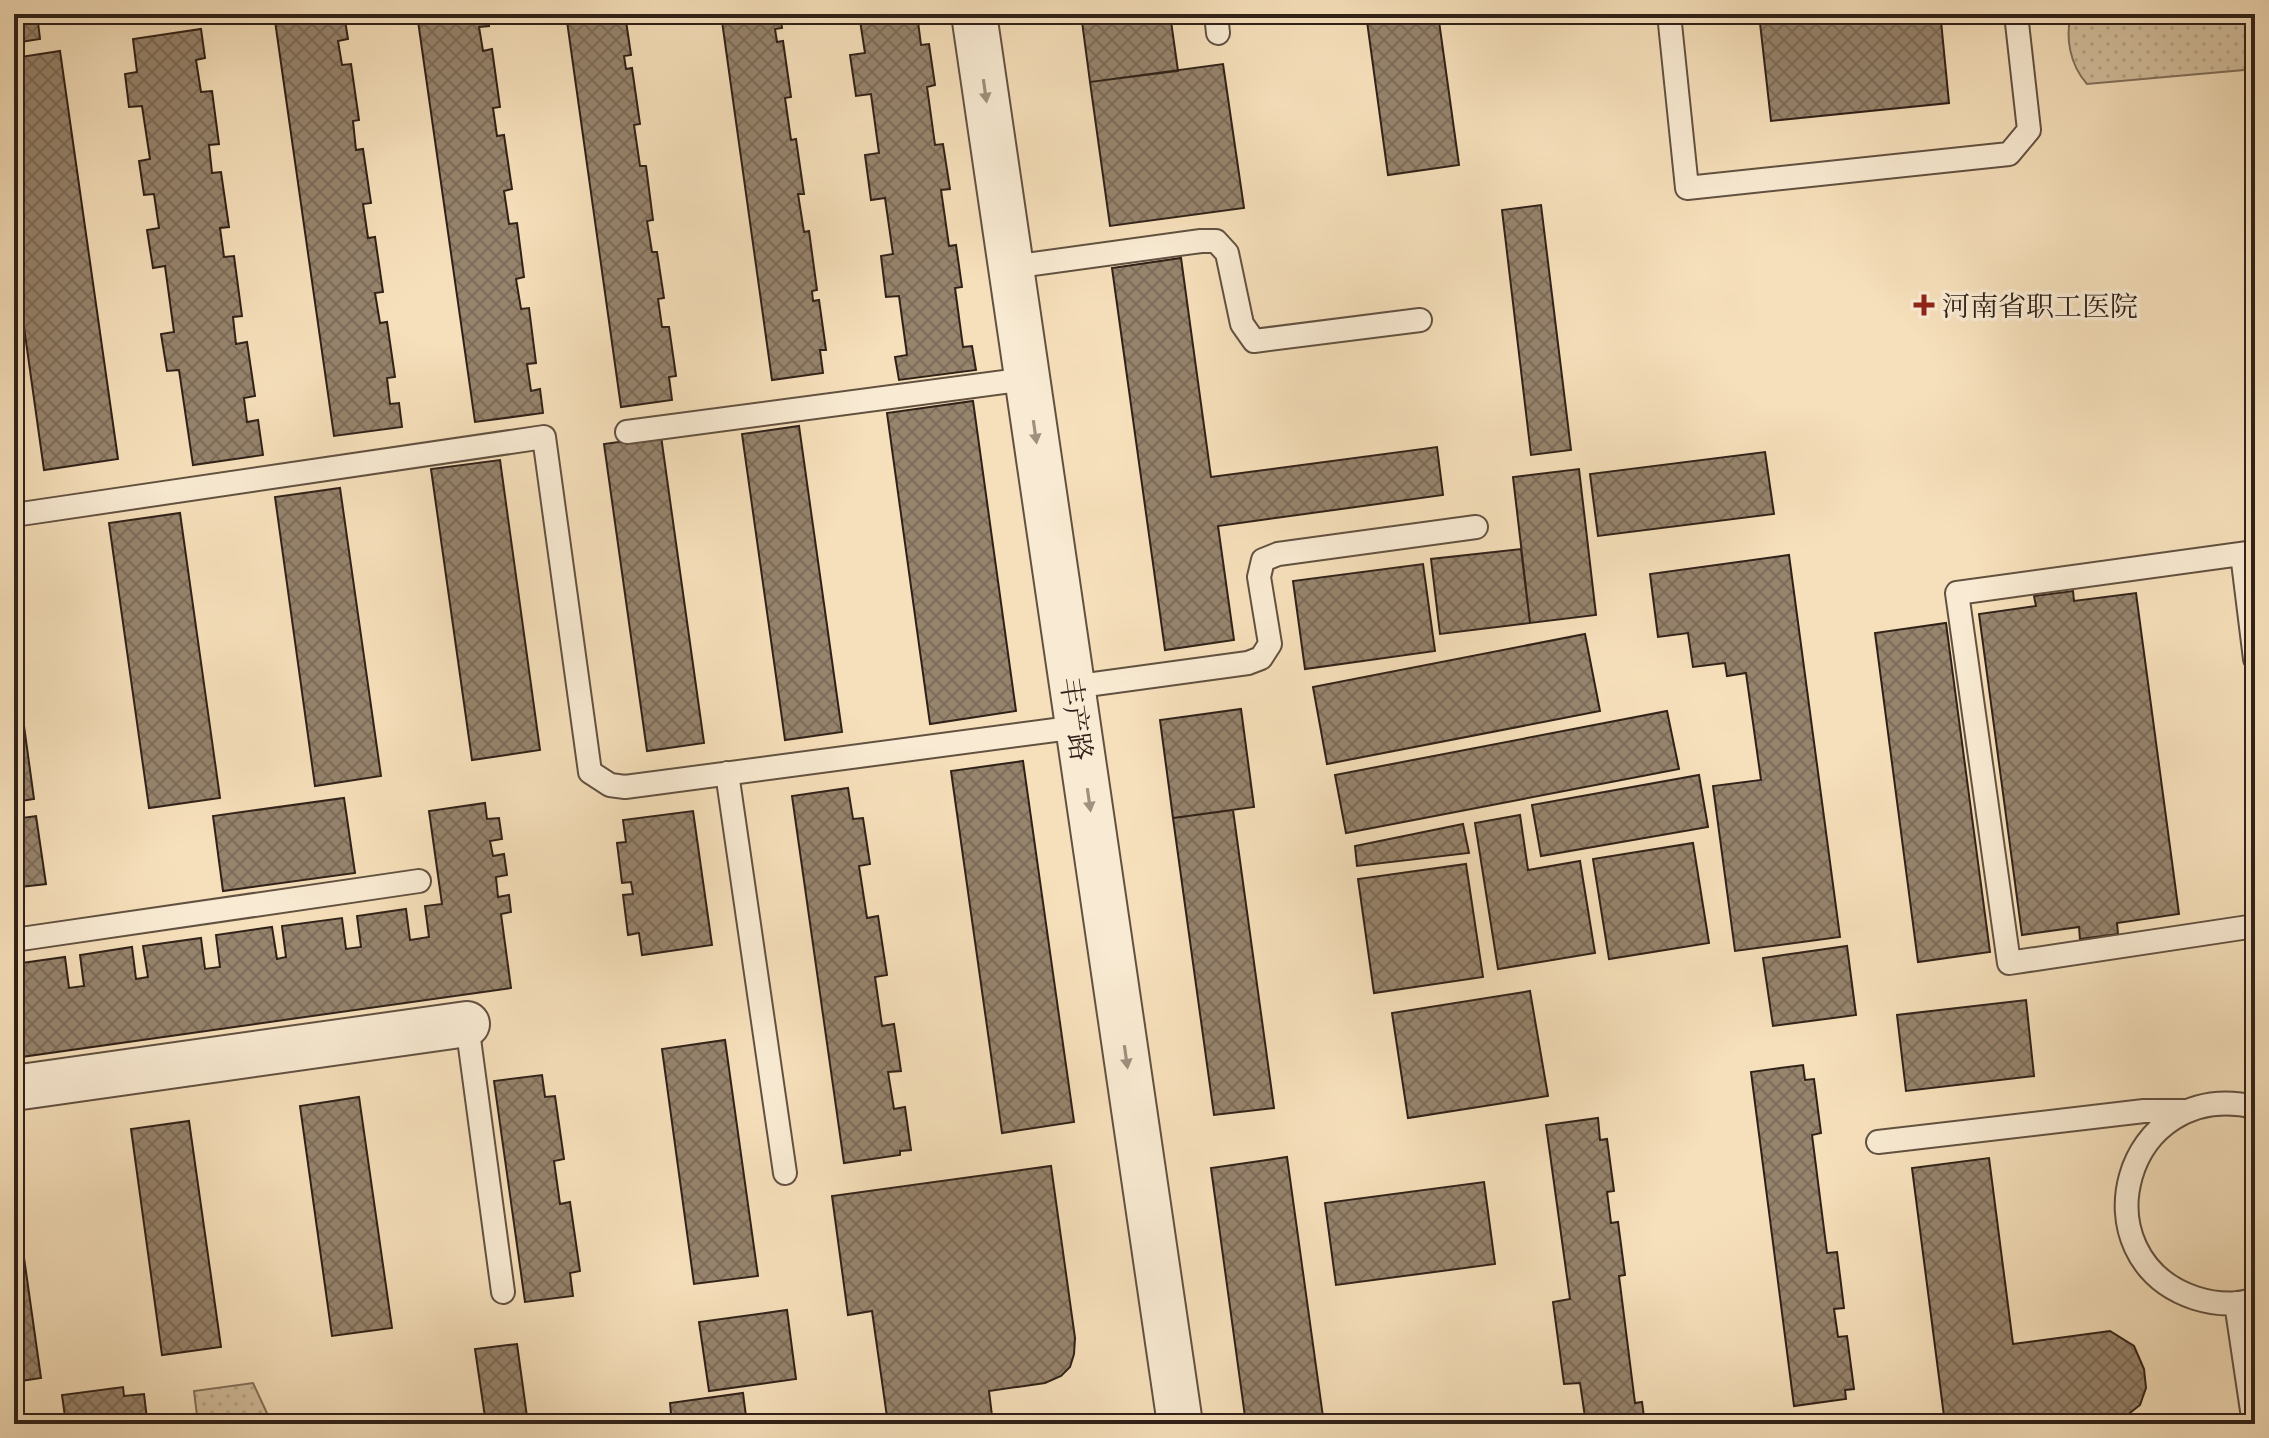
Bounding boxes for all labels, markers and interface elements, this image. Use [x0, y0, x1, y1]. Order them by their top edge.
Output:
one-way arrow [980, 79, 992, 104]
place label: 河南省职工医院 [1942, 285, 2138, 326]
marker: 河南省职工医院 [1913, 294, 1935, 316]
one-way arrow [1029, 419, 1042, 444]
street label: 丰产路 [1051, 675, 1103, 763]
one-way arrow [1083, 788, 1096, 813]
one-way arrow [1120, 1045, 1133, 1070]

